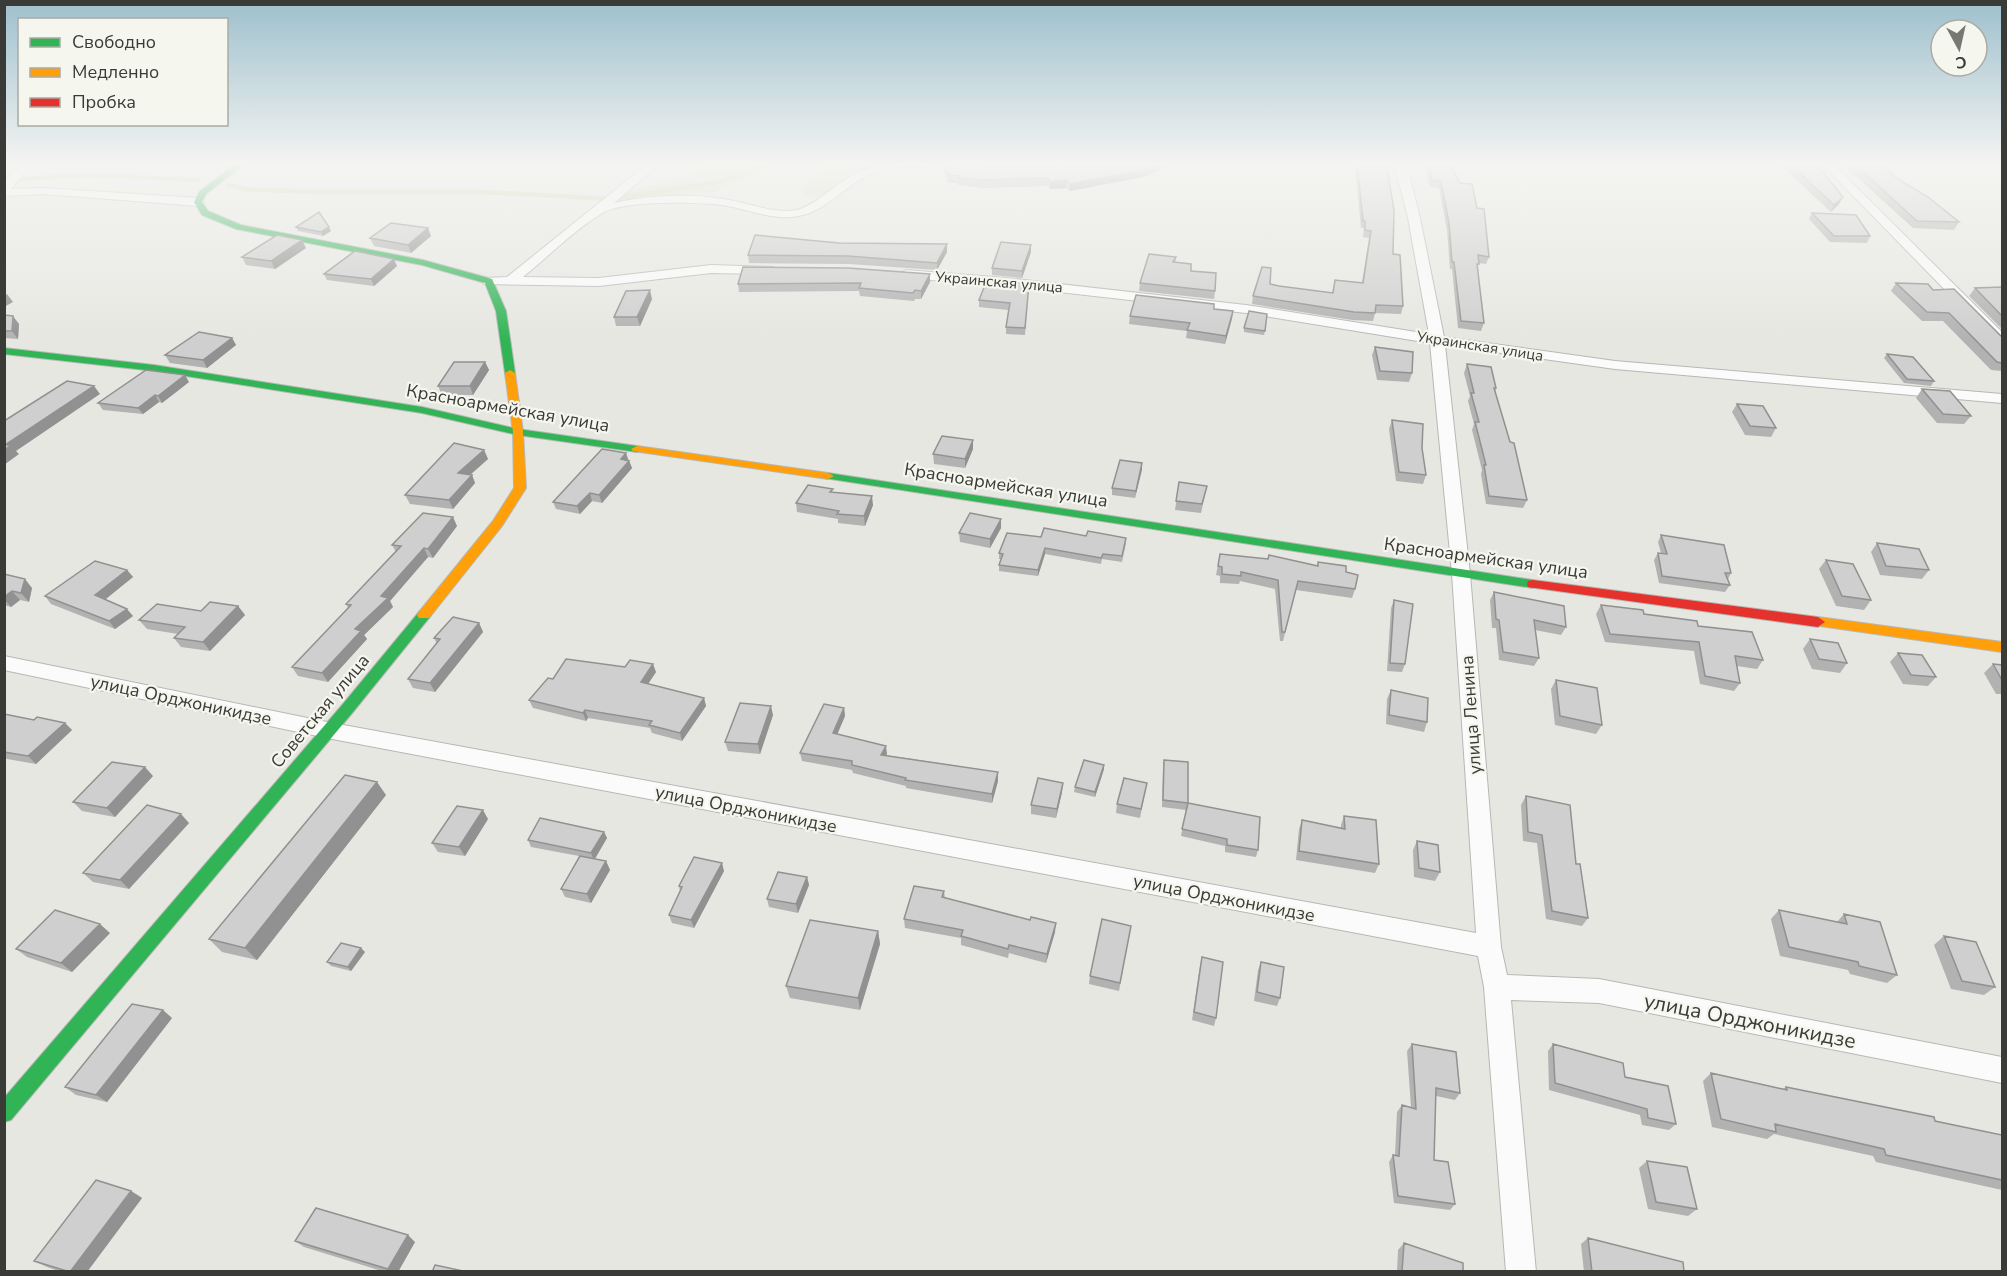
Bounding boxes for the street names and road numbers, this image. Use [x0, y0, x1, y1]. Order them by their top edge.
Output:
street label: Украинская улица [933, 266, 1064, 298]
street label: Украинская улица [1414, 326, 1545, 366]
street label: Красноармейская улица [405, 378, 611, 438]
street label: Красноармейская улица [902, 457, 1110, 513]
street label: Красноармейская улица [1382, 532, 1590, 584]
street label: Советская улица [265, 649, 375, 773]
street label: улица Ленина [1455, 655, 1487, 775]
street label: улица Орджоникидзе [88, 669, 274, 731]
street label: улица Орджоникидзе [653, 780, 839, 838]
street label: улица Орджоникидзе [1131, 869, 1317, 927]
street label: улица Орджоникидзе [1642, 987, 1858, 1055]

